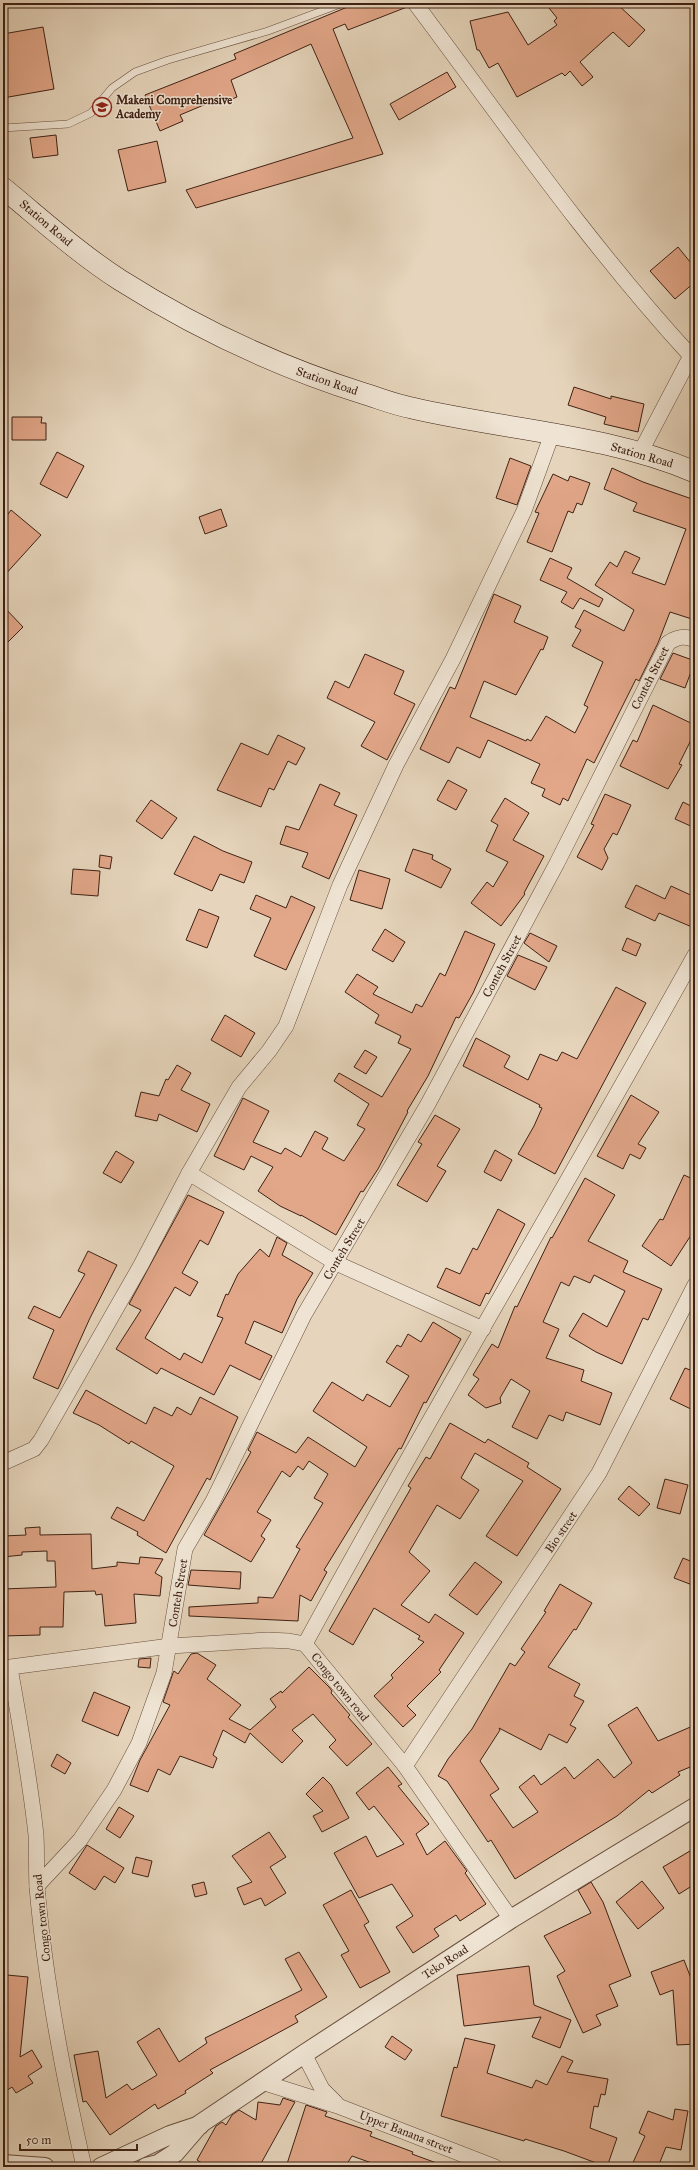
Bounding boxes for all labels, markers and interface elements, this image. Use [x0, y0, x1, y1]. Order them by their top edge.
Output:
place label: Makeni Comprehensive Academy [115, 93, 232, 122]
school or university icon: Makeni Comprehensive Academy [91, 96, 113, 118]
street label: Station Road [17, 197, 75, 249]
street label: Station Road [294, 364, 360, 398]
street label: Station Road [609, 439, 675, 471]
street label: Conteh Street [628, 643, 672, 712]
street label: Conteh Street [480, 932, 525, 1000]
street label: Conteh Street [320, 1215, 368, 1282]
street label: Bio street [542, 1508, 580, 1555]
street label: Conteh Street [166, 1557, 190, 1628]
street label: Congo town road [307, 1650, 372, 1725]
street label: Congo town Road [30, 1873, 55, 1962]
street label: Teko Road [419, 1942, 471, 1982]
street label: Upper Banana street [357, 2108, 456, 2157]
scale bar [20, 2126, 137, 2152]
text: 50 m [26, 2133, 51, 2147]

